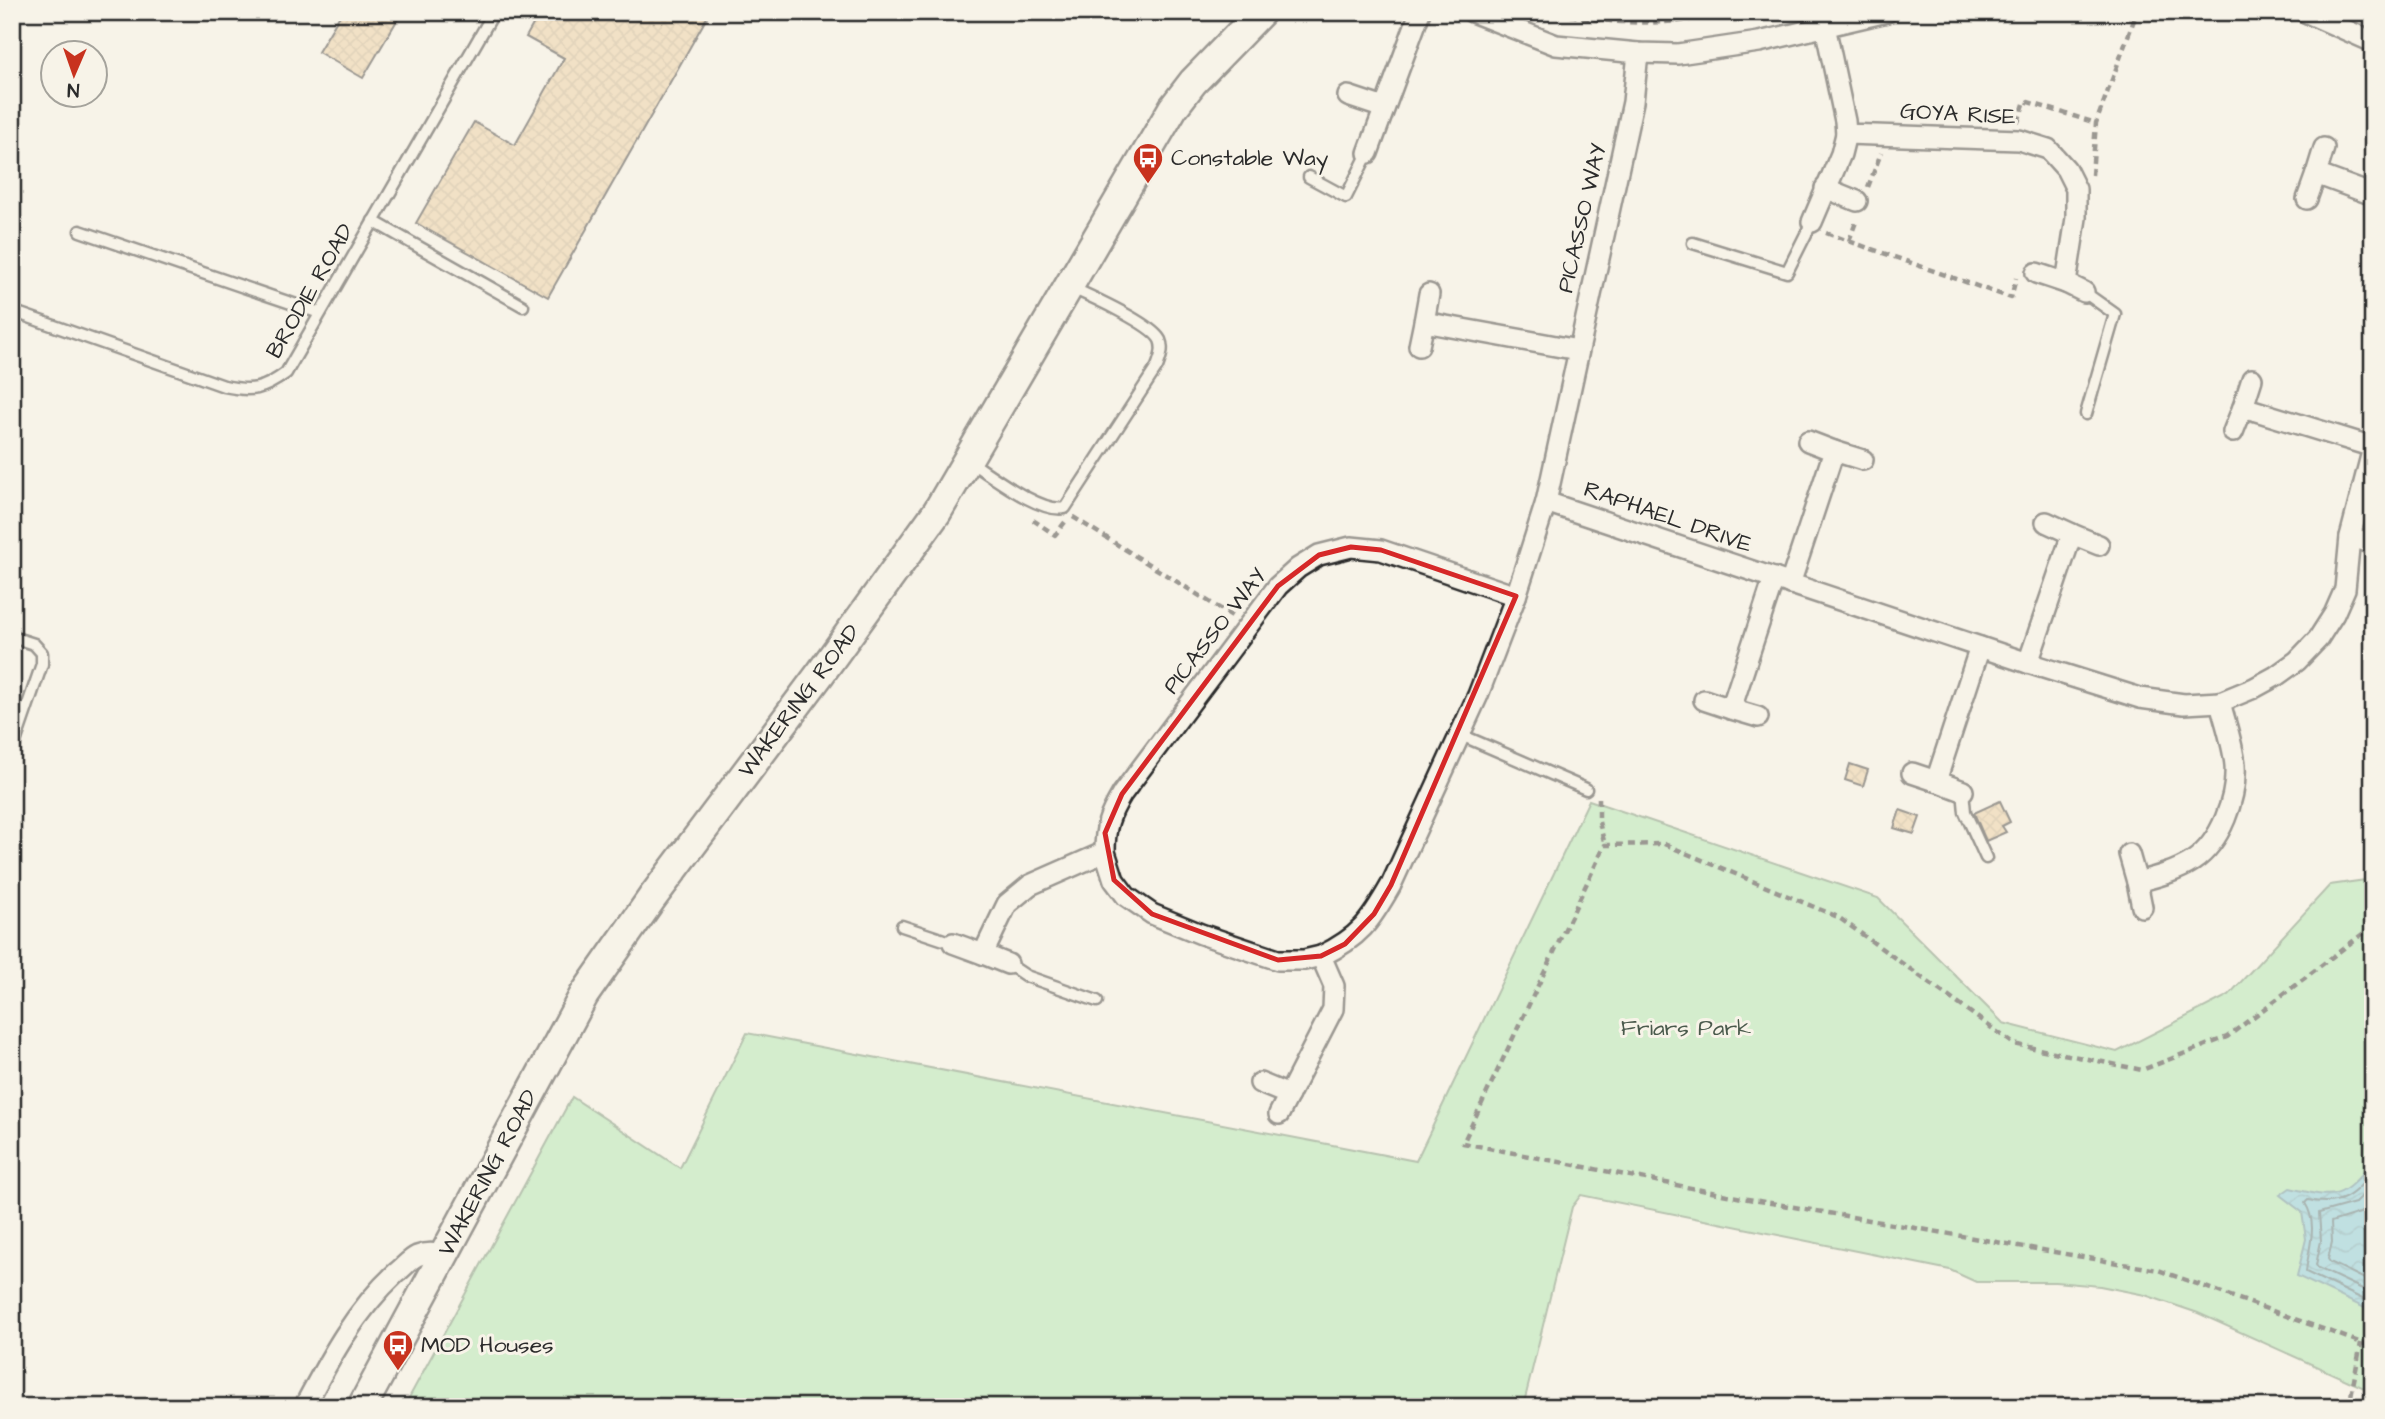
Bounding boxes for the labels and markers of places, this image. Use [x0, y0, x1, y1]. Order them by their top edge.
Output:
bus stop icon: Constable Way [1131, 141, 1165, 185]
place label: Constable Way [1171, 142, 1329, 175]
bus stop icon: MOD Houses [381, 1328, 415, 1372]
place label: MOD Houses [421, 1329, 554, 1361]

